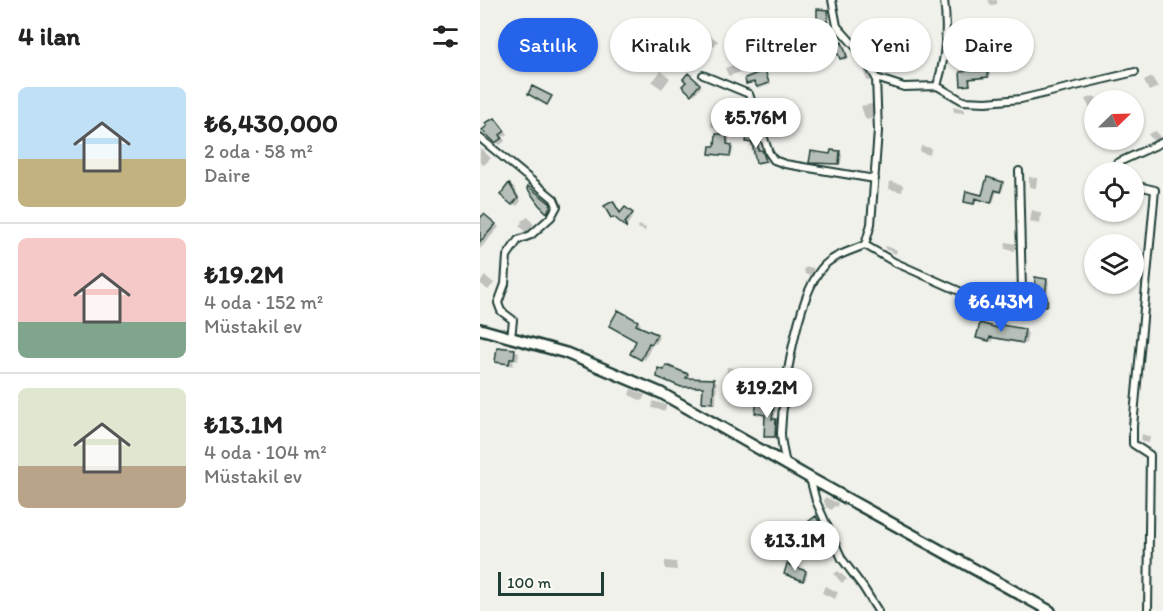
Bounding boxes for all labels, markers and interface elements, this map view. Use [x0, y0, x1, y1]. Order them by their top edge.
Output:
chip: Satılık [498, 18, 598, 72]
chip: Kiralık [610, 18, 712, 72]
chip: Filtreler [724, 18, 838, 72]
chip: Yeni [850, 18, 931, 72]
chip: Daire [943, 18, 1034, 72]
text: 4 ilan [18, 20, 80, 52]
icon: filters [429, 20, 462, 53]
north arrow [1084, 90, 1144, 150]
map controls [1084, 90, 1144, 294]
pin: ₺5.76M [707, 98, 805, 149]
text: ₺5.76M [725, 105, 787, 129]
text: ₺6,430,000 [204, 107, 338, 139]
icon: home [66, 111, 138, 183]
text: 2 oda · 58 m² [204, 139, 313, 163]
button: locate [1084, 162, 1144, 222]
text: Daire [204, 163, 250, 187]
button: layers [1084, 234, 1144, 294]
text: ₺19.2M [204, 258, 284, 290]
icon: home [66, 262, 138, 334]
pin: ₺6.43M [952, 282, 1050, 333]
text: ₺6.43M [969, 289, 1033, 313]
text: 4 oda · 152 m² [204, 290, 323, 314]
text: Müstakil ev [204, 314, 302, 338]
pin: ₺19.2M [718, 368, 816, 419]
text: ₺19.2M [736, 375, 798, 399]
text: ₺13.1M [204, 408, 283, 440]
icon: home [66, 412, 138, 484]
text: 4 oda · 104 m² [204, 440, 327, 464]
text: Müstakil ev [204, 464, 302, 488]
pin: ₺13.1M [746, 521, 844, 572]
text: ₺13.1M [765, 528, 825, 552]
scale bar [498, 569, 604, 596]
text: 100 m [507, 573, 551, 592]

